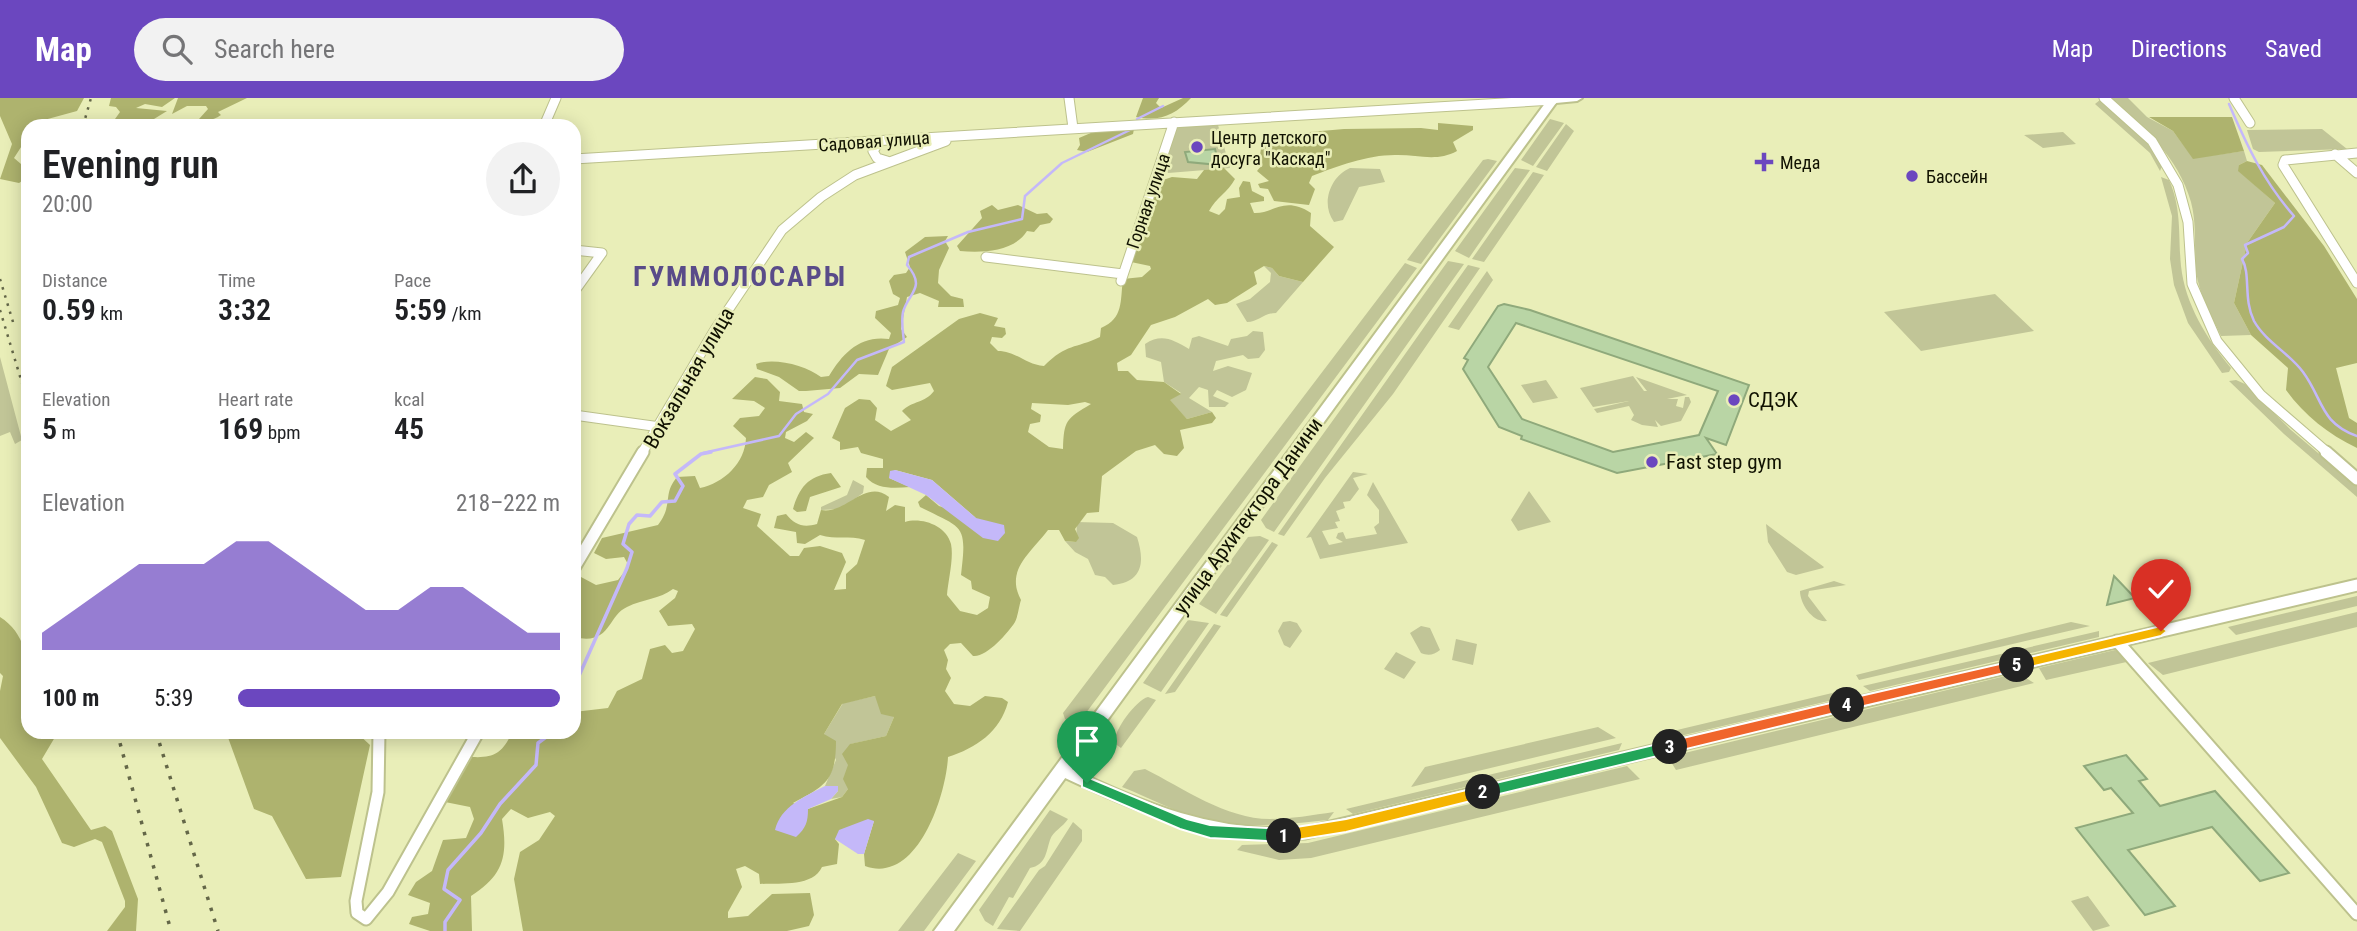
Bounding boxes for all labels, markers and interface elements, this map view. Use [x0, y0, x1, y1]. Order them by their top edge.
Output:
search box [134, 18, 624, 81]
text: Map [35, 30, 92, 69]
icon: search [158, 30, 196, 68]
text: Search here [214, 34, 335, 64]
text: Map [2052, 35, 2093, 63]
text: Directions [2131, 35, 2227, 63]
text: Saved [2265, 35, 2322, 63]
street label: Садовая улица [818, 127, 930, 155]
place label: Центр детского досуга "Каскад" [1211, 127, 1330, 169]
marker: Центр детского досуга "Каскад" [1189, 139, 1205, 155]
button: share [486, 142, 560, 216]
text: Evening run [42, 143, 219, 187]
street label: Горная улица [1122, 151, 1174, 251]
marker: Меда [1754, 152, 1774, 172]
place label: Меда [1780, 152, 1820, 173]
place label: Бассейн [1926, 166, 1988, 187]
marker: Бассейн [1904, 168, 1920, 184]
text: 20:00 [42, 191, 93, 218]
district label: ГУММОЛОСАРЫ [633, 260, 847, 293]
text: Distance [42, 269, 107, 292]
text: Time [218, 269, 255, 292]
text: Pace [394, 269, 431, 292]
text: 0.59 [42, 292, 96, 327]
text: 3:32 [218, 292, 271, 327]
text: 5:59 [394, 292, 447, 327]
text: km [96, 302, 123, 325]
text: /km [447, 302, 481, 325]
street label: Вокзальная улица [639, 303, 739, 453]
text: Elevation [42, 388, 110, 411]
text: Heart rate [218, 388, 293, 411]
text: kcal [394, 388, 425, 411]
place label: СДЭК [1748, 388, 1798, 412]
marker: СДЭК [1726, 392, 1742, 408]
text: 5 [42, 411, 57, 446]
text: 169 [218, 411, 263, 446]
text: 45 [394, 411, 424, 446]
street label: улица Архитектора Данини [1169, 413, 1327, 619]
text: m [57, 421, 76, 444]
text: bpm [263, 421, 301, 444]
place label: Fast step gym [1666, 450, 1782, 474]
marker: Fast step gym [1644, 454, 1660, 470]
text: Elevation [42, 490, 125, 517]
text: 218–222 m [456, 490, 560, 517]
pin [2131, 559, 2191, 631]
icon: check [2142, 570, 2180, 608]
pin: 5 [2000, 648, 2035, 682]
text: 5 [2012, 653, 2021, 676]
text: 100 m [42, 685, 99, 712]
text: 5:39 [154, 685, 193, 712]
pin: 4 [1829, 688, 1864, 722]
text: 4 [1842, 693, 1851, 716]
pin [1057, 711, 1117, 783]
icon: arrive [1068, 722, 1106, 760]
pin: 3 [1652, 730, 1688, 764]
text: 3 [1665, 735, 1674, 758]
pin: 2 [1466, 774, 1500, 810]
text: 2 [1478, 780, 1487, 803]
pin: 1 [1266, 818, 1302, 854]
text: 1 [1279, 824, 1288, 847]

